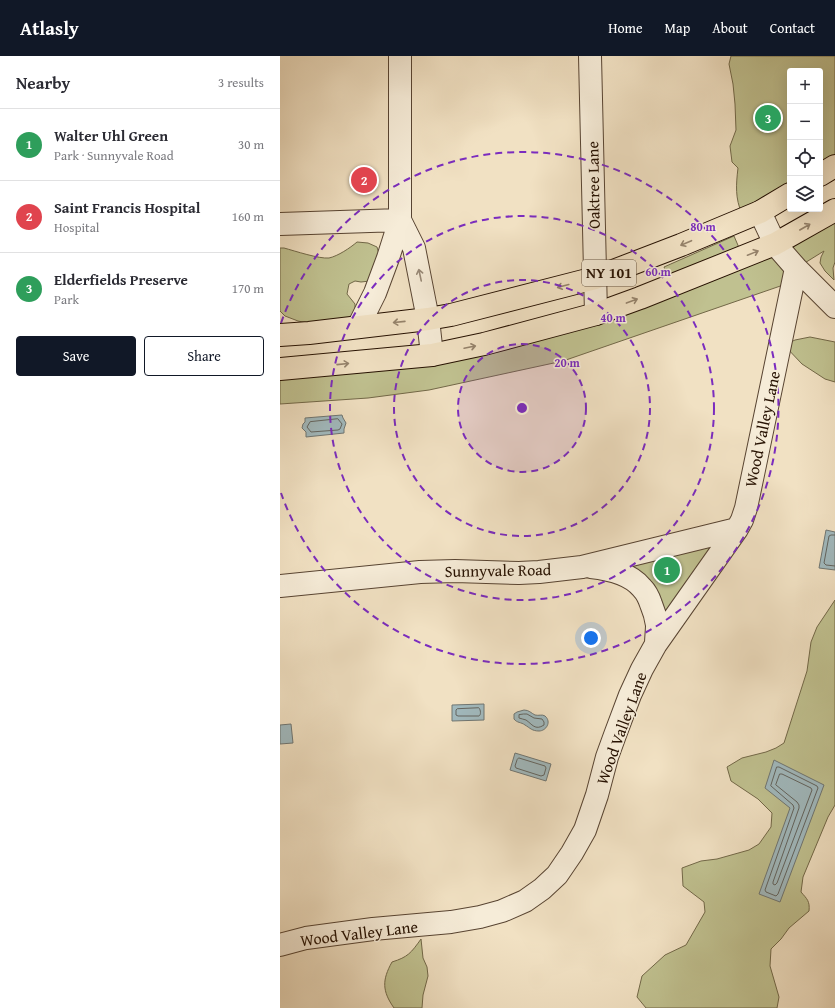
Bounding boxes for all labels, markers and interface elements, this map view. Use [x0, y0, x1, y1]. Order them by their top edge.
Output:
text: Atlasly [20, 14, 79, 42]
text: Home [608, 18, 643, 38]
text: Map [665, 18, 690, 38]
text: About [712, 18, 748, 38]
text: Contact [770, 18, 815, 38]
map controls [787, 68, 823, 212]
button: + [787, 68, 823, 104]
text: Nearby [16, 70, 70, 95]
text: 3 results [218, 73, 264, 92]
pin: 3 [755, 103, 781, 133]
button: − [787, 104, 823, 140]
text: Walter Uhl Green [54, 125, 168, 146]
text: 1 [26, 135, 32, 154]
text: 30 m [238, 135, 264, 154]
button: locate [787, 140, 823, 176]
street label: Oaktree Lane [580, 141, 606, 229]
text: Park · Sunnyvale Road [54, 146, 174, 165]
pin: 2 [351, 165, 377, 195]
button: layers [787, 176, 823, 212]
text: Saint Francis Hospital [54, 197, 200, 218]
text: 2 [26, 207, 32, 226]
text: 160 m [232, 207, 264, 226]
text: Hospital [54, 218, 99, 237]
text: 80 m [690, 218, 716, 235]
one-way arrow [799, 223, 811, 231]
one-way arrow [680, 240, 692, 247]
one-way arrow [747, 249, 759, 256]
road number: NY 101 [582, 260, 636, 286]
text: 60 m [645, 263, 671, 280]
text: Elderfields Preserve [54, 269, 188, 290]
one-way arrow [416, 269, 424, 282]
text: 3 [26, 279, 32, 298]
text: 170 m [232, 279, 264, 298]
one-way arrow [557, 283, 570, 290]
text: Park [54, 290, 79, 309]
one-way arrow [626, 297, 639, 304]
text: 40 m [600, 309, 626, 326]
one-way arrow [393, 318, 406, 326]
button: Save [16, 336, 136, 376]
button: Share [144, 336, 264, 376]
one-way arrow [463, 342, 476, 350]
text: 20 m [554, 354, 580, 371]
one-way arrow [336, 360, 349, 367]
street label: Wood Valley Lane [738, 369, 786, 489]
centre of rings [515, 401, 529, 415]
pin: 1 [654, 555, 680, 585]
street label: Sunnyvale Road [444, 557, 552, 583]
your location [581, 628, 601, 648]
street label: Wood Valley Lane [589, 668, 653, 788]
street label: Wood Valley Lane [299, 914, 419, 952]

